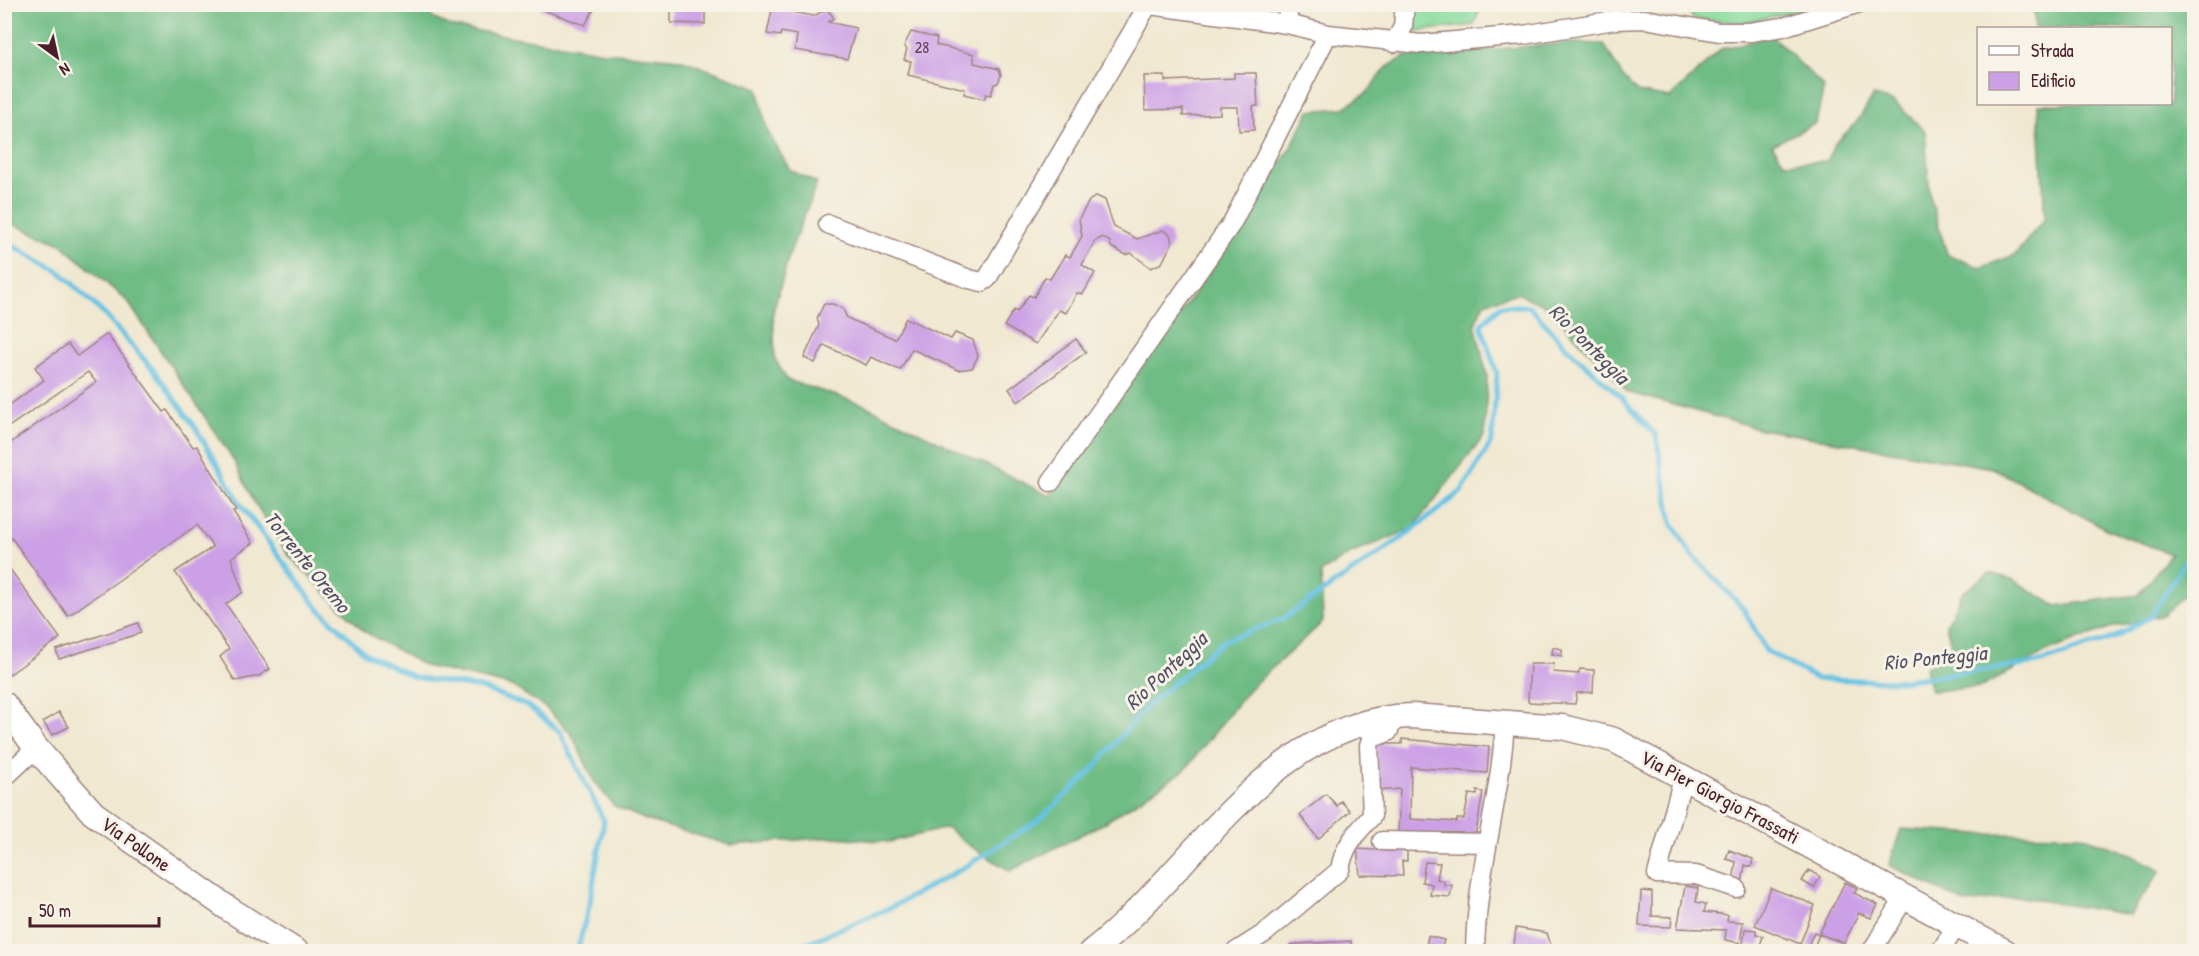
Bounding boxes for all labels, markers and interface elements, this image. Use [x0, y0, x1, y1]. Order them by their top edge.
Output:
north arrow [27, 27, 87, 87]
legend [1977, 27, 2172, 105]
house number: 28 [915, 36, 929, 58]
text: Strada [2031, 38, 2074, 63]
text: N [55, 58, 75, 81]
text: Edificio [2031, 68, 2075, 93]
water label: Rio Ponteggia [1543, 297, 1638, 392]
water label: Torrente Oremo [257, 505, 359, 620]
water label: Rio Ponteggia [1118, 623, 1215, 716]
water label: Rio Ponteggia [1882, 637, 1990, 677]
street label: Via Pier Giorgio Frassati [1636, 743, 1804, 850]
street label: Via Pollone [96, 810, 177, 877]
scale bar [30, 890, 159, 928]
text: 50 m [39, 898, 71, 923]

